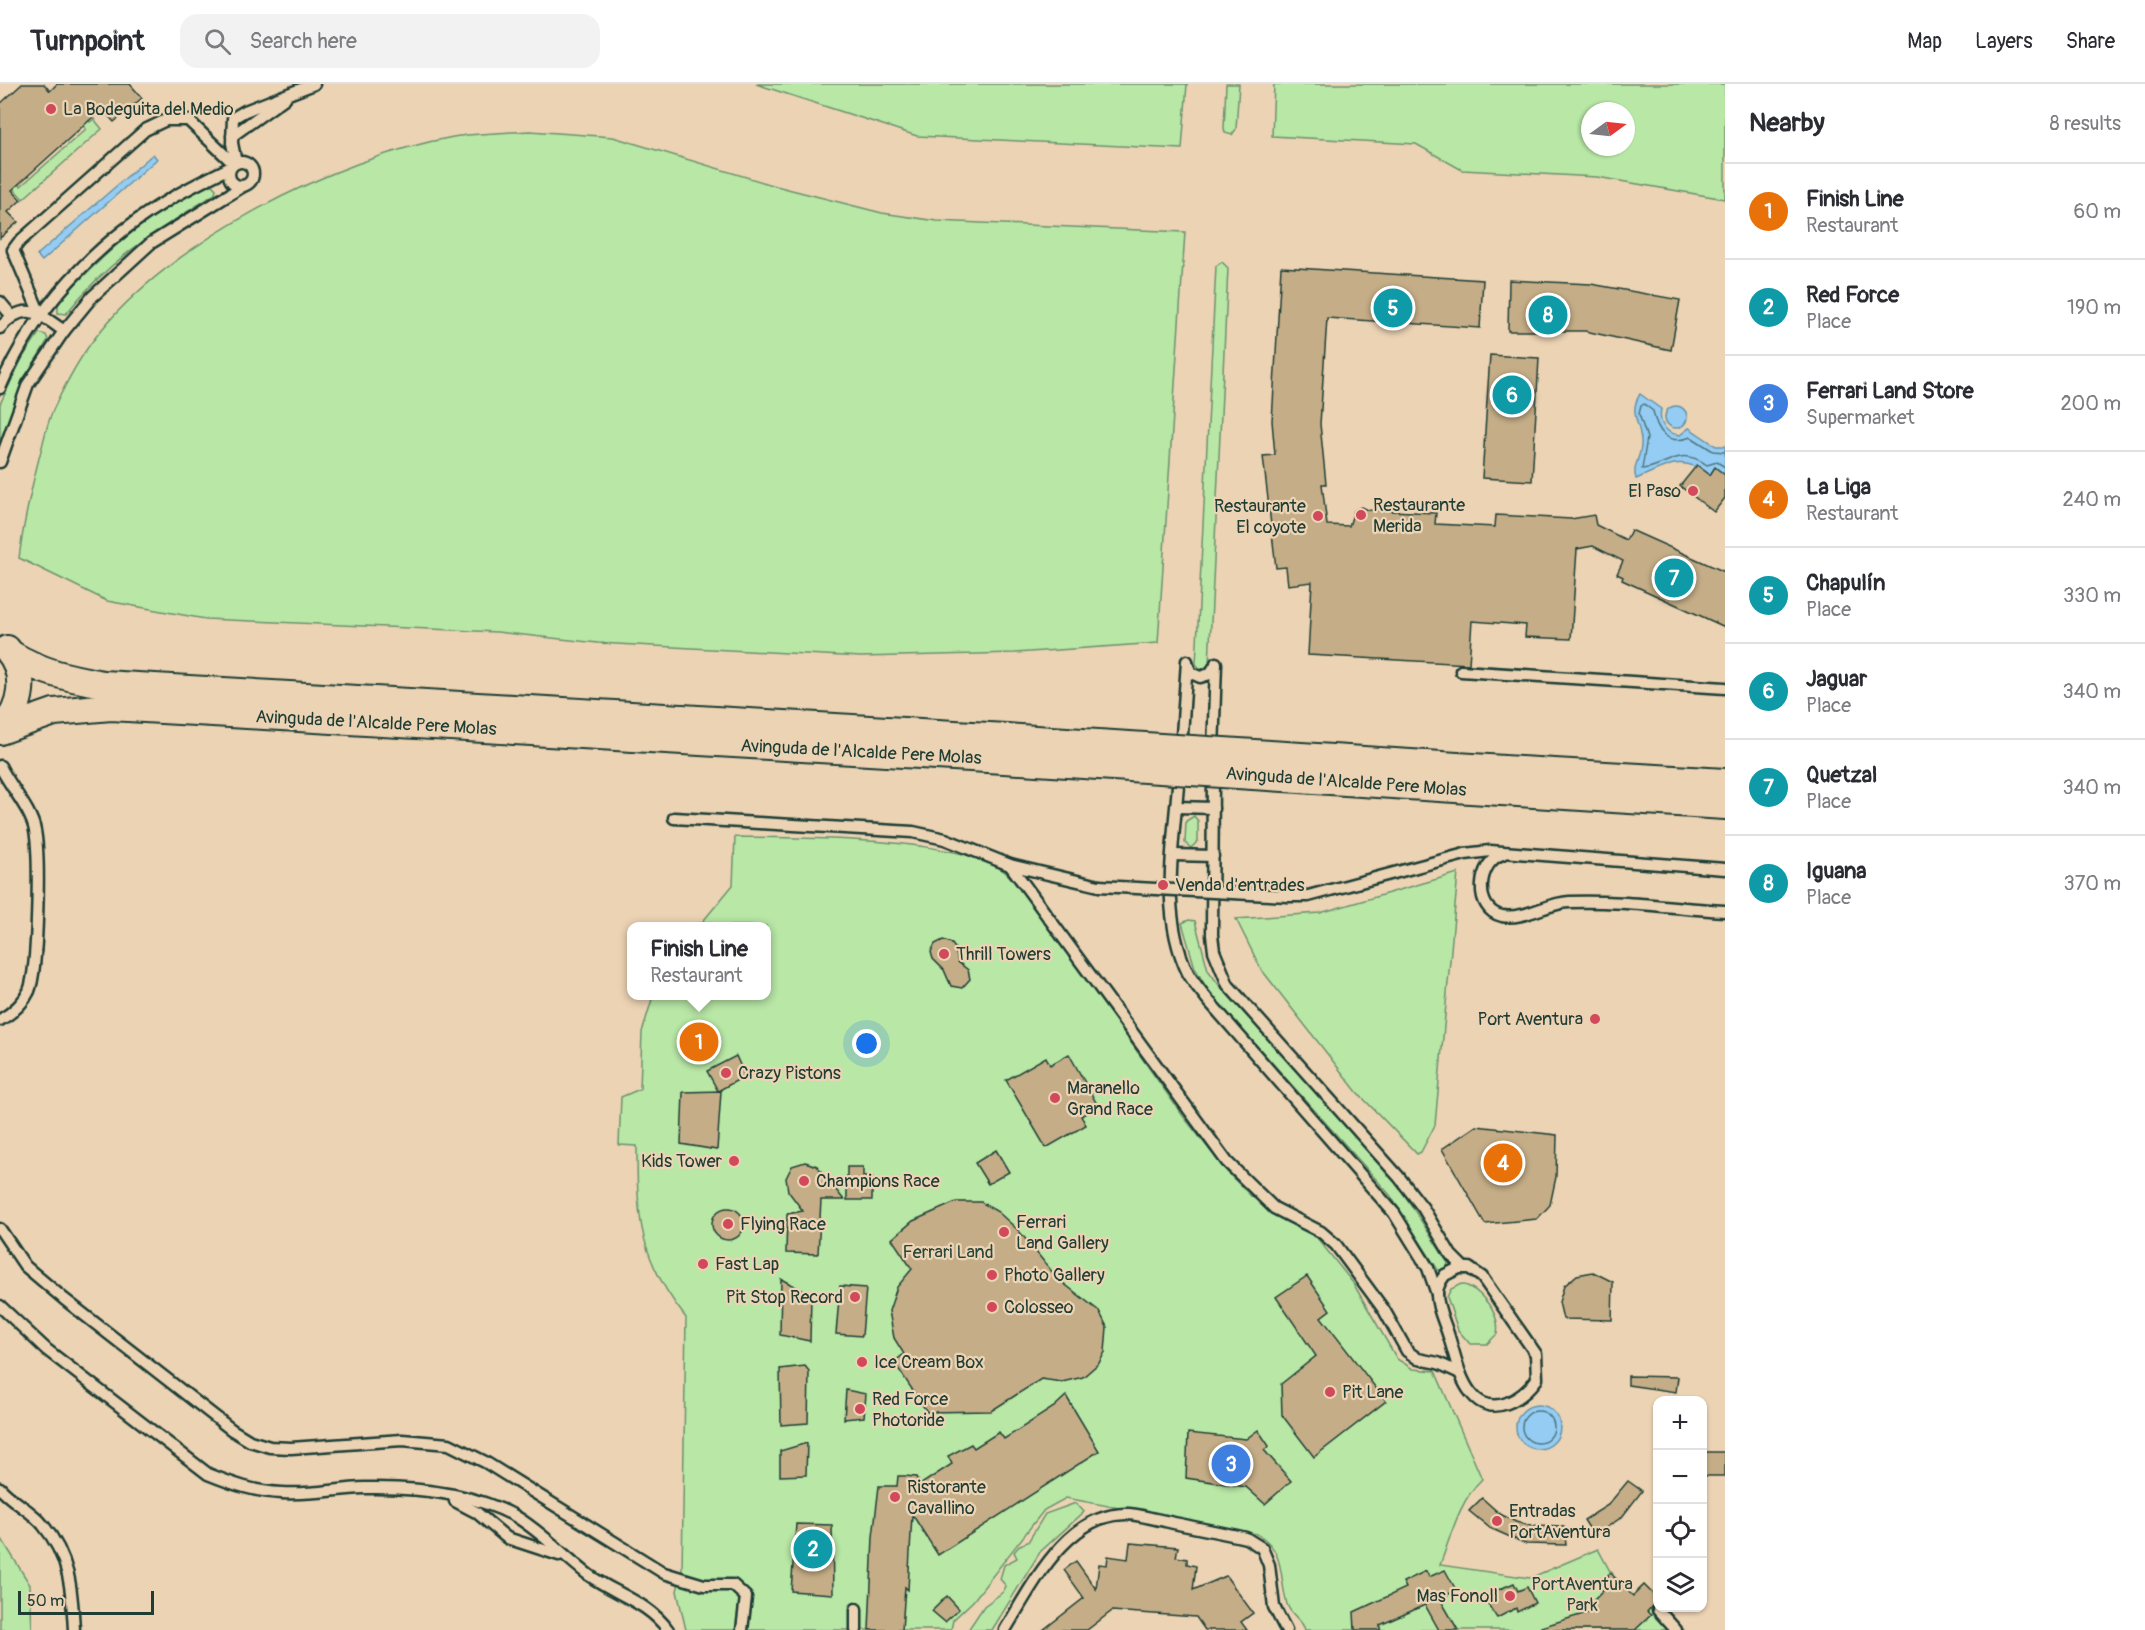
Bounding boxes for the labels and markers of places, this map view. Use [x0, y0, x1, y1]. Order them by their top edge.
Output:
place label: La Bodeguita del Medio [63, 98, 234, 121]
marker: La Bodeguita del Medio [44, 102, 58, 116]
pin: 5 [1374, 286, 1412, 330]
pin: 8 [1528, 292, 1568, 338]
pin: 6 [1492, 372, 1532, 418]
place label: El Paso [1628, 480, 1681, 503]
marker: El Paso [1686, 484, 1700, 498]
place label: Restaurante Merida [1373, 494, 1465, 538]
place label: Restaurante El coyote [1214, 495, 1306, 539]
marker: Restaurante Merida [1354, 508, 1368, 522]
marker: Restaurante El coyote [1311, 509, 1325, 523]
pin: 7 [1654, 556, 1694, 600]
place label: Venda d'entrades [1175, 874, 1304, 897]
marker: Venda d'entrades [1156, 878, 1170, 892]
place label: Thrill Towers [956, 943, 1051, 966]
marker: Thrill Towers [937, 947, 951, 961]
place label: Port Aventura [1477, 1008, 1583, 1031]
marker: Port Aventura [1588, 1012, 1602, 1026]
pin: 1 [680, 1020, 718, 1064]
place label: Crazy Pistons [738, 1062, 841, 1085]
marker: Crazy Pistons [719, 1066, 733, 1080]
place label: Maranello Grand Race [1067, 1077, 1153, 1121]
marker: Maranello Grand Race [1048, 1091, 1062, 1105]
pin: 4 [1484, 1140, 1522, 1186]
place label: Kids Tower [641, 1150, 723, 1173]
marker: Kids Tower [727, 1154, 741, 1168]
place label: Champions Race [816, 1170, 940, 1193]
marker: Champions Race [797, 1174, 811, 1188]
place label: Ferrari Land Gallery [1016, 1211, 1109, 1255]
place label: Flying Race [740, 1213, 826, 1236]
marker: Flying Race [721, 1217, 735, 1231]
marker: Ferrari Land Gallery [997, 1225, 1011, 1239]
place label: Fast Lap [715, 1253, 779, 1276]
marker: Fast Lap [696, 1257, 710, 1271]
place label: Photo Gallery [1004, 1264, 1105, 1287]
marker: Photo Gallery [985, 1268, 999, 1282]
place label: Pit Stop Record [726, 1286, 843, 1309]
marker: Pit Stop Record [848, 1290, 862, 1304]
place label: Colosseo [1004, 1296, 1074, 1319]
marker: Colosseo [985, 1300, 999, 1314]
place label: Ice Cream Box [874, 1351, 984, 1374]
marker: Ice Cream Box [855, 1355, 869, 1369]
place label: Pit Lane [1342, 1381, 1403, 1404]
marker: Pit Lane [1323, 1385, 1337, 1399]
place label: Red Force Photoride [872, 1388, 948, 1432]
marker: Red Force Photoride [853, 1402, 867, 1416]
pin: 3 [1212, 1442, 1250, 1486]
place label: Ristorante Cavallino [907, 1476, 986, 1520]
marker: Ristorante Cavallino [888, 1490, 902, 1504]
place label: Entradas PortAventura [1509, 1500, 1611, 1544]
marker: Entradas PortAventura [1490, 1514, 1504, 1528]
pin: 2 [794, 1526, 832, 1572]
place label: Mas Fonoll [1417, 1585, 1498, 1608]
marker: Mas Fonoll [1503, 1589, 1517, 1603]

